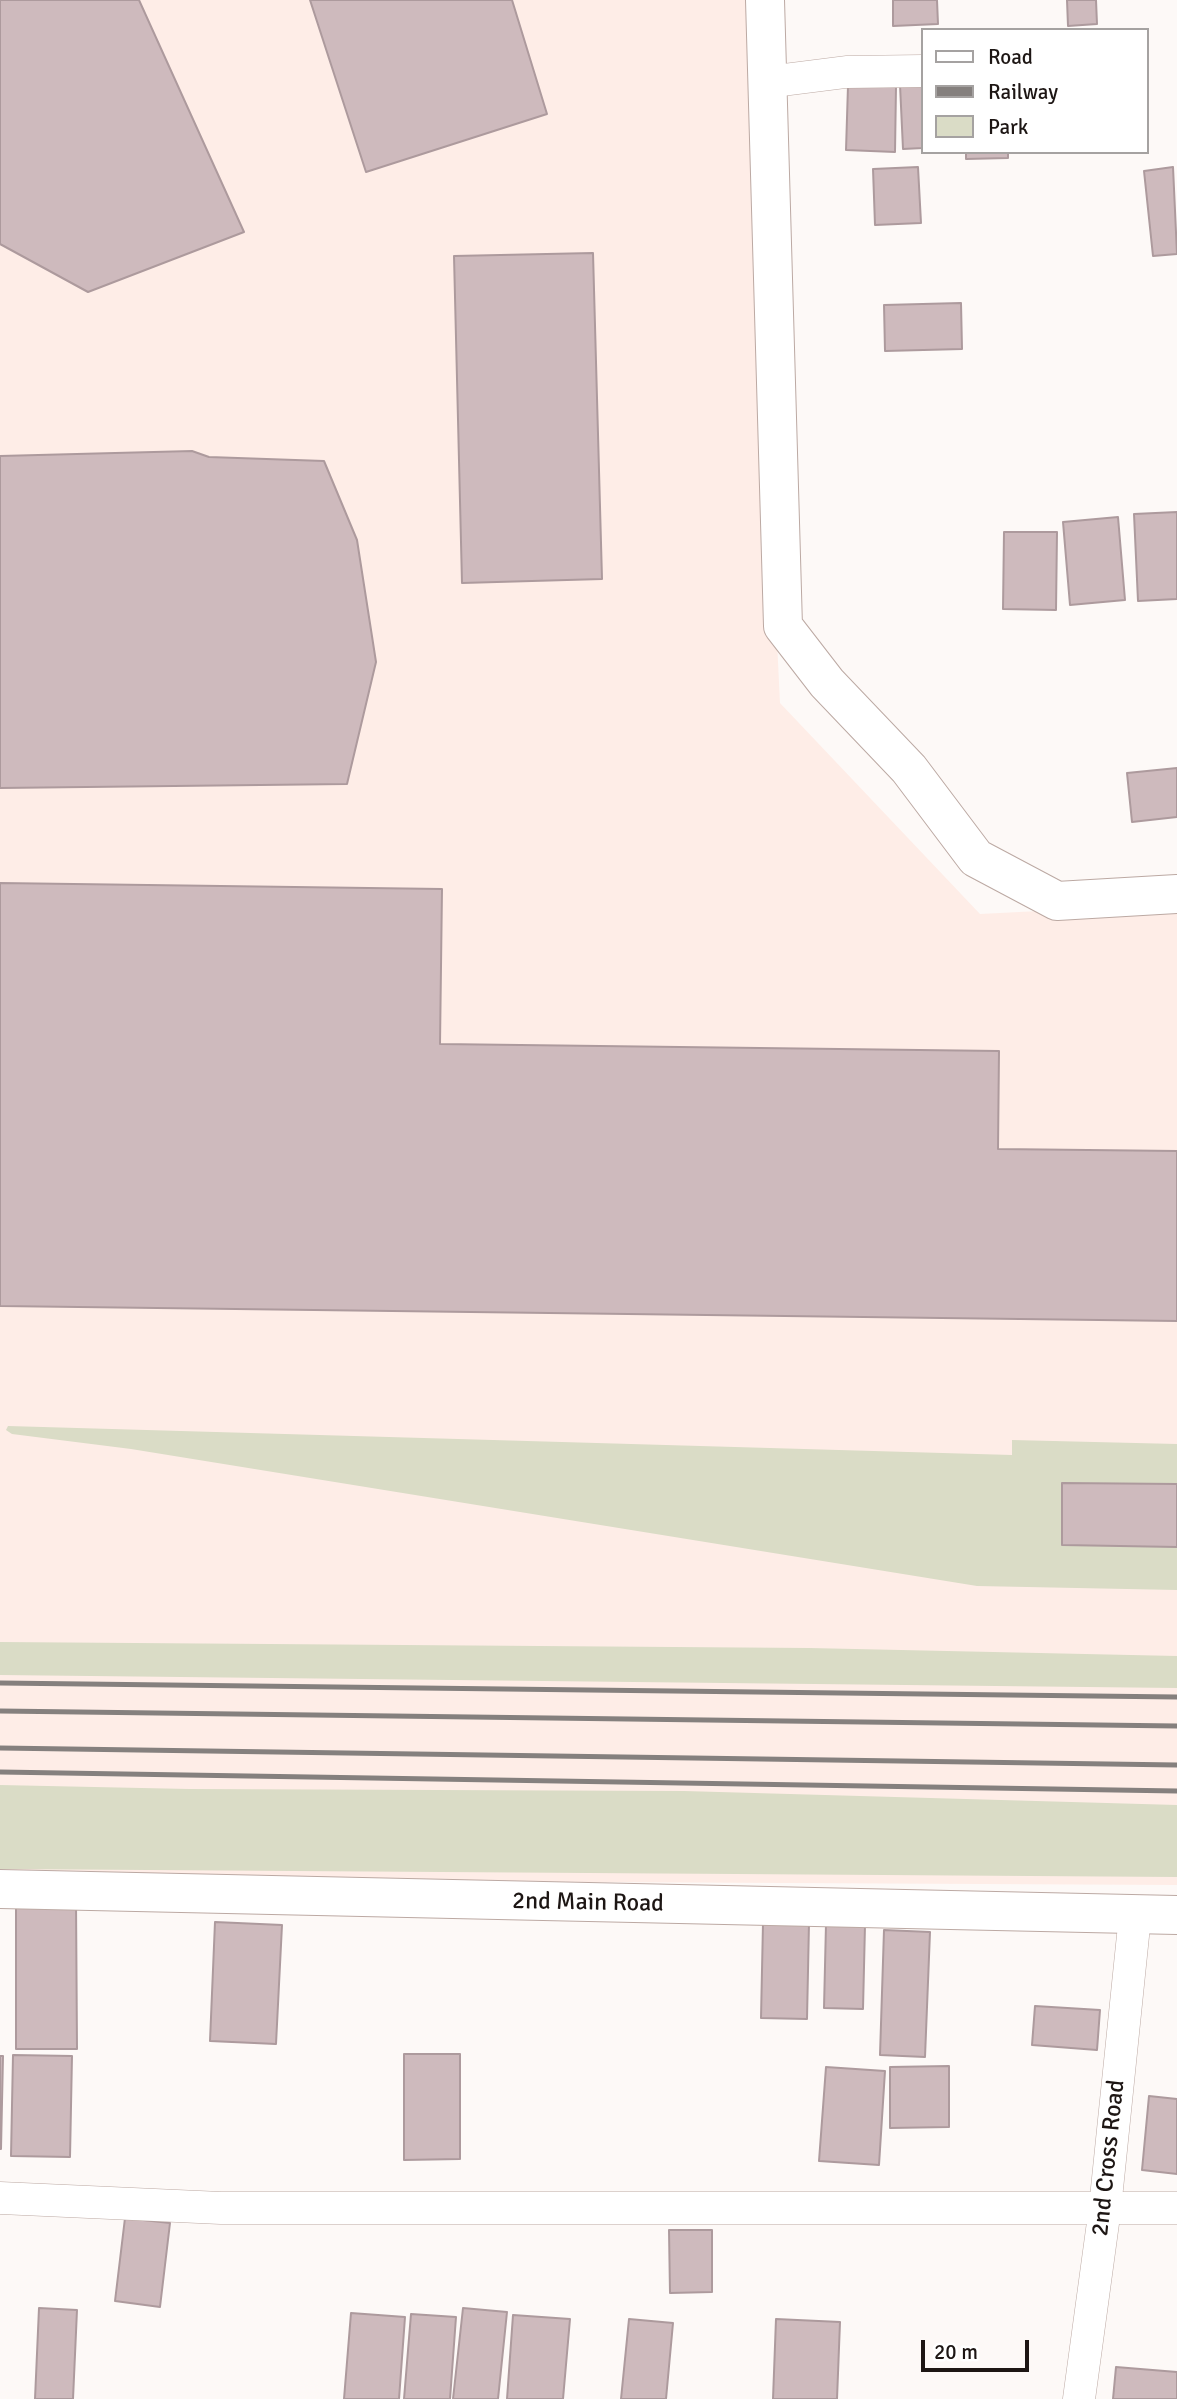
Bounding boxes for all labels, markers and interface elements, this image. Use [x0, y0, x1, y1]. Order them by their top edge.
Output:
legend [922, 28, 1149, 154]
text: Road [988, 44, 1033, 70]
text: Railway [988, 79, 1058, 105]
text: Park [988, 114, 1028, 140]
street label: 2nd Main Road [512, 1887, 664, 1919]
street label: 2nd Cross Road [1086, 2078, 1132, 2238]
scale bar [925, 2326, 1034, 2370]
text: 20 m [934, 2339, 978, 2365]

